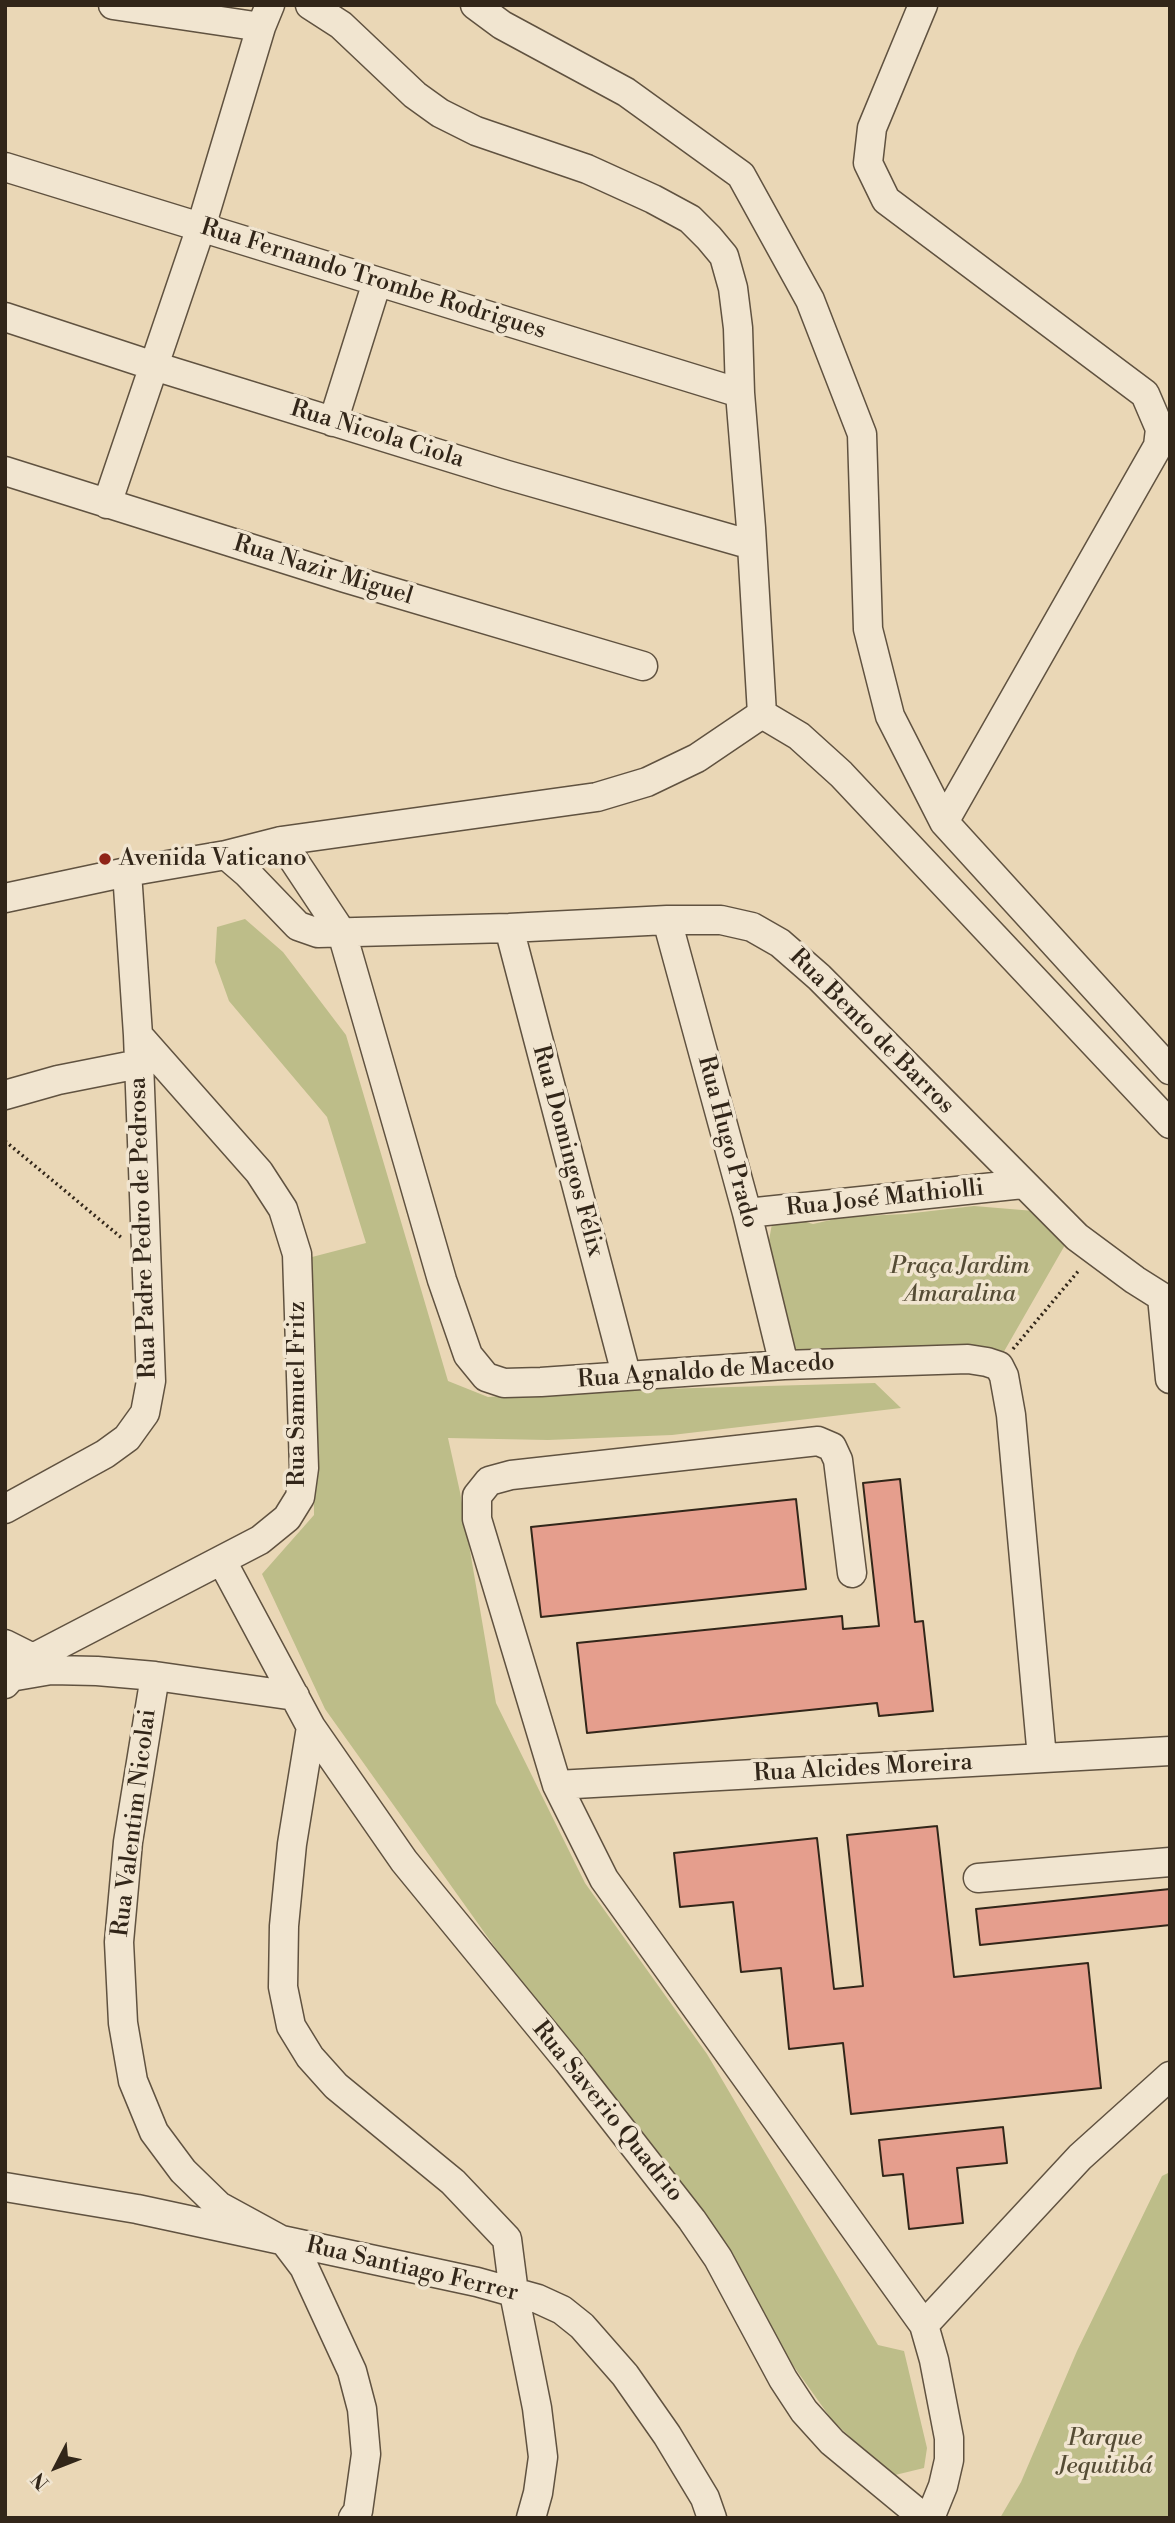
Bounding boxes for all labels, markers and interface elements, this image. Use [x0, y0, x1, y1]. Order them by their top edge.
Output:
street label: Rua Fernando Trombe Rodrigues [197, 214, 549, 346]
street label: Rua Nicola Ciola [287, 395, 467, 475]
street label: Rua Nazir Miguel [230, 530, 416, 612]
place label: Avenida Vaticano [119, 845, 307, 873]
marker: Avenida Vaticano [97, 851, 113, 867]
street label: Rua Bento de Barros [782, 943, 960, 1121]
street label: Rua Domingos Félix [525, 1042, 609, 1260]
street label: Rua Hugo Prado [690, 1053, 764, 1231]
street label: Rua Padre Pedro de Pedrosa [124, 1076, 164, 1380]
street label: Rua José Mathiolli [785, 1174, 985, 1224]
park label: Praça Jardim Amaralina [890, 1253, 1030, 1309]
street label: Rua Samuel Fritz [284, 1301, 312, 1487]
street label: Rua Agnaldo de Macedo [576, 1349, 836, 1395]
street label: Rua Valentim Nicolai [107, 1708, 163, 1938]
street label: Rua Alcides Moreira [753, 1749, 973, 1789]
street label: Rua Saverio Quadrio [525, 2016, 689, 2208]
street label: Rua Santiago Ferrer [303, 2232, 521, 2308]
park label: Parque Jequitibá [1058, 2425, 1152, 2481]
north arrow [21, 2432, 91, 2502]
text: N [26, 2467, 54, 2495]

